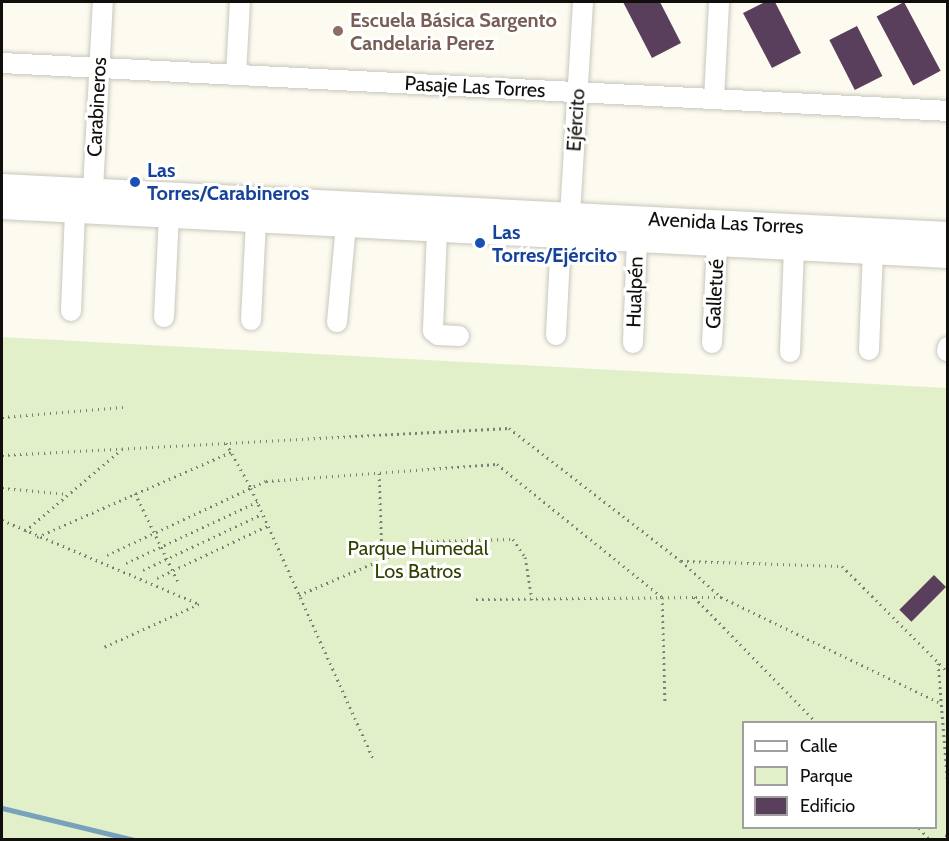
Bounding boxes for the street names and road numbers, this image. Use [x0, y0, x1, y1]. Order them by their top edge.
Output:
street label: Carabineros [82, 57, 112, 157]
street label: Pasaje Las Torres [404, 71, 546, 103]
street label: Ejército [562, 88, 590, 152]
street label: Avenida Las Torres [648, 207, 804, 239]
street label: Hualpén [622, 256, 648, 328]
street label: Galletué [701, 258, 729, 330]

